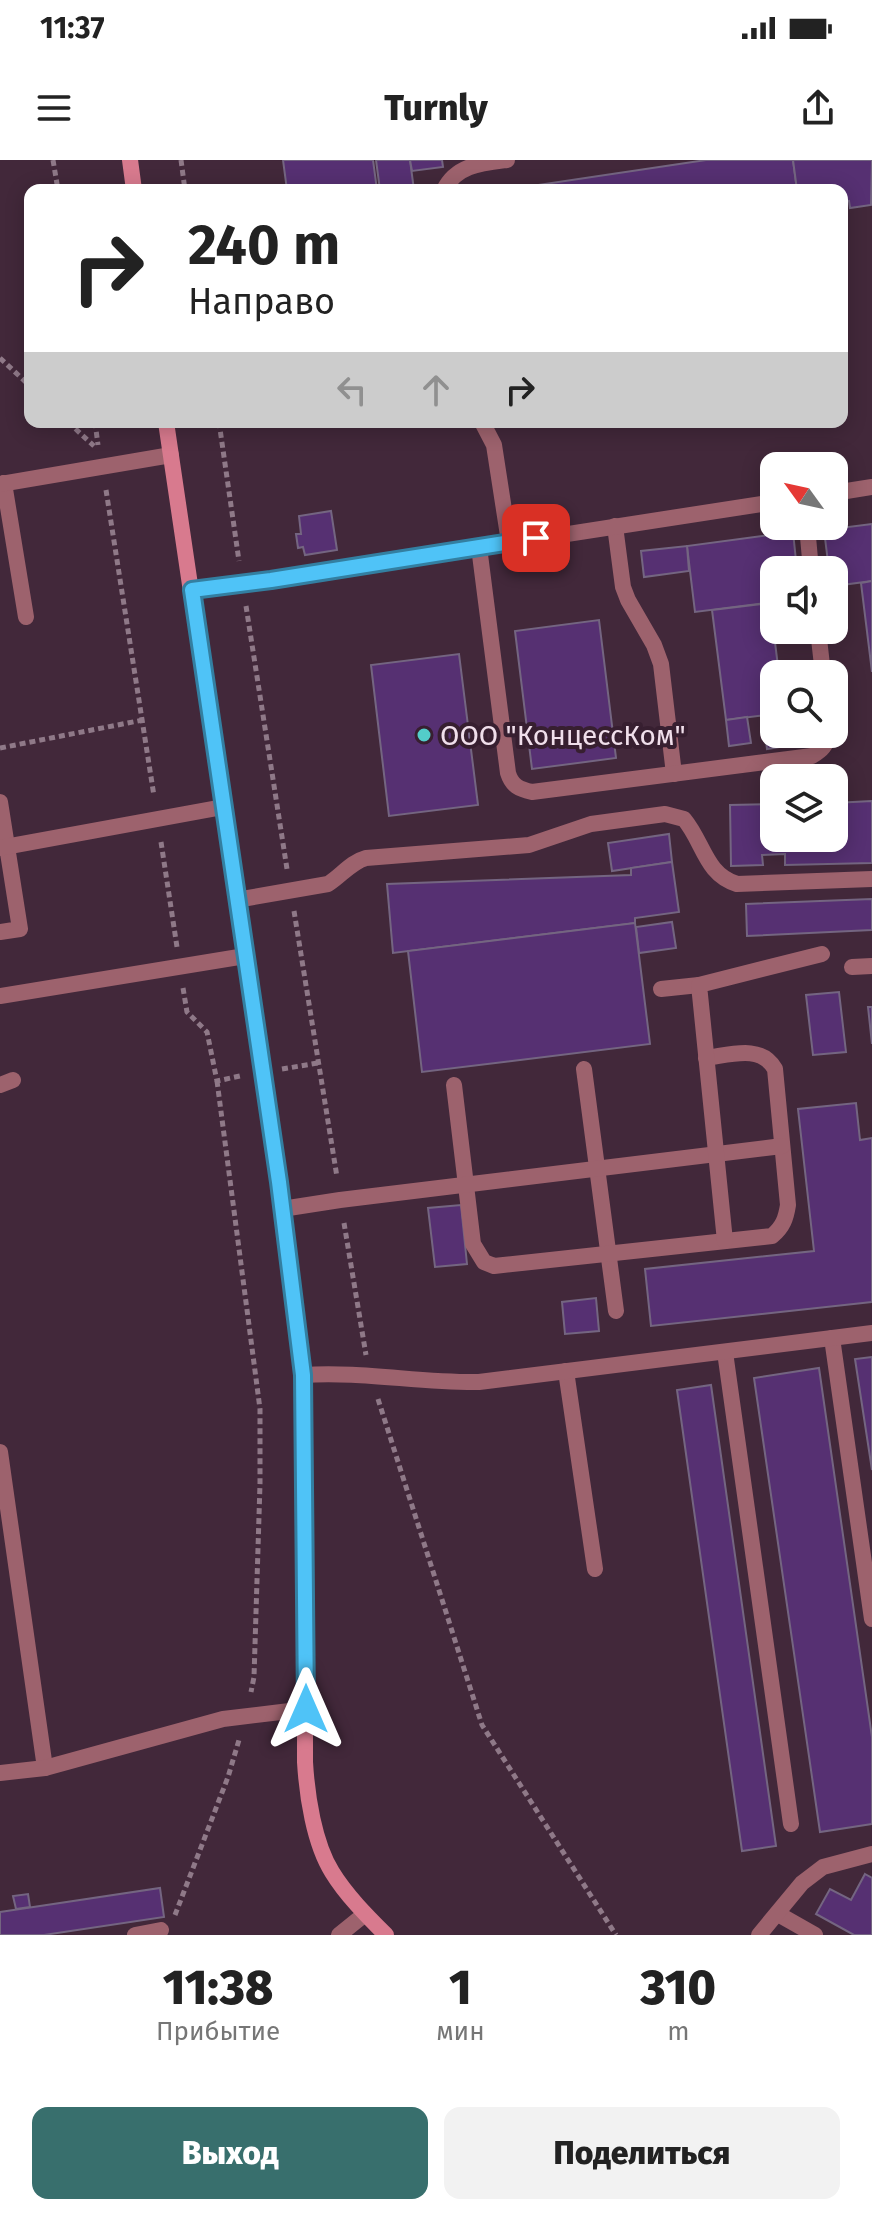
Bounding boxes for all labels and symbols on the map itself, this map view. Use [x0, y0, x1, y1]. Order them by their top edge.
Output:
north arrow [760, 452, 848, 540]
pin [502, 504, 570, 572]
place label: ООО "КонцессКом" [440, 719, 686, 752]
marker: ООО "КонцессКом" [415, 726, 433, 744]
position arrow [264, 1667, 348, 1751]

